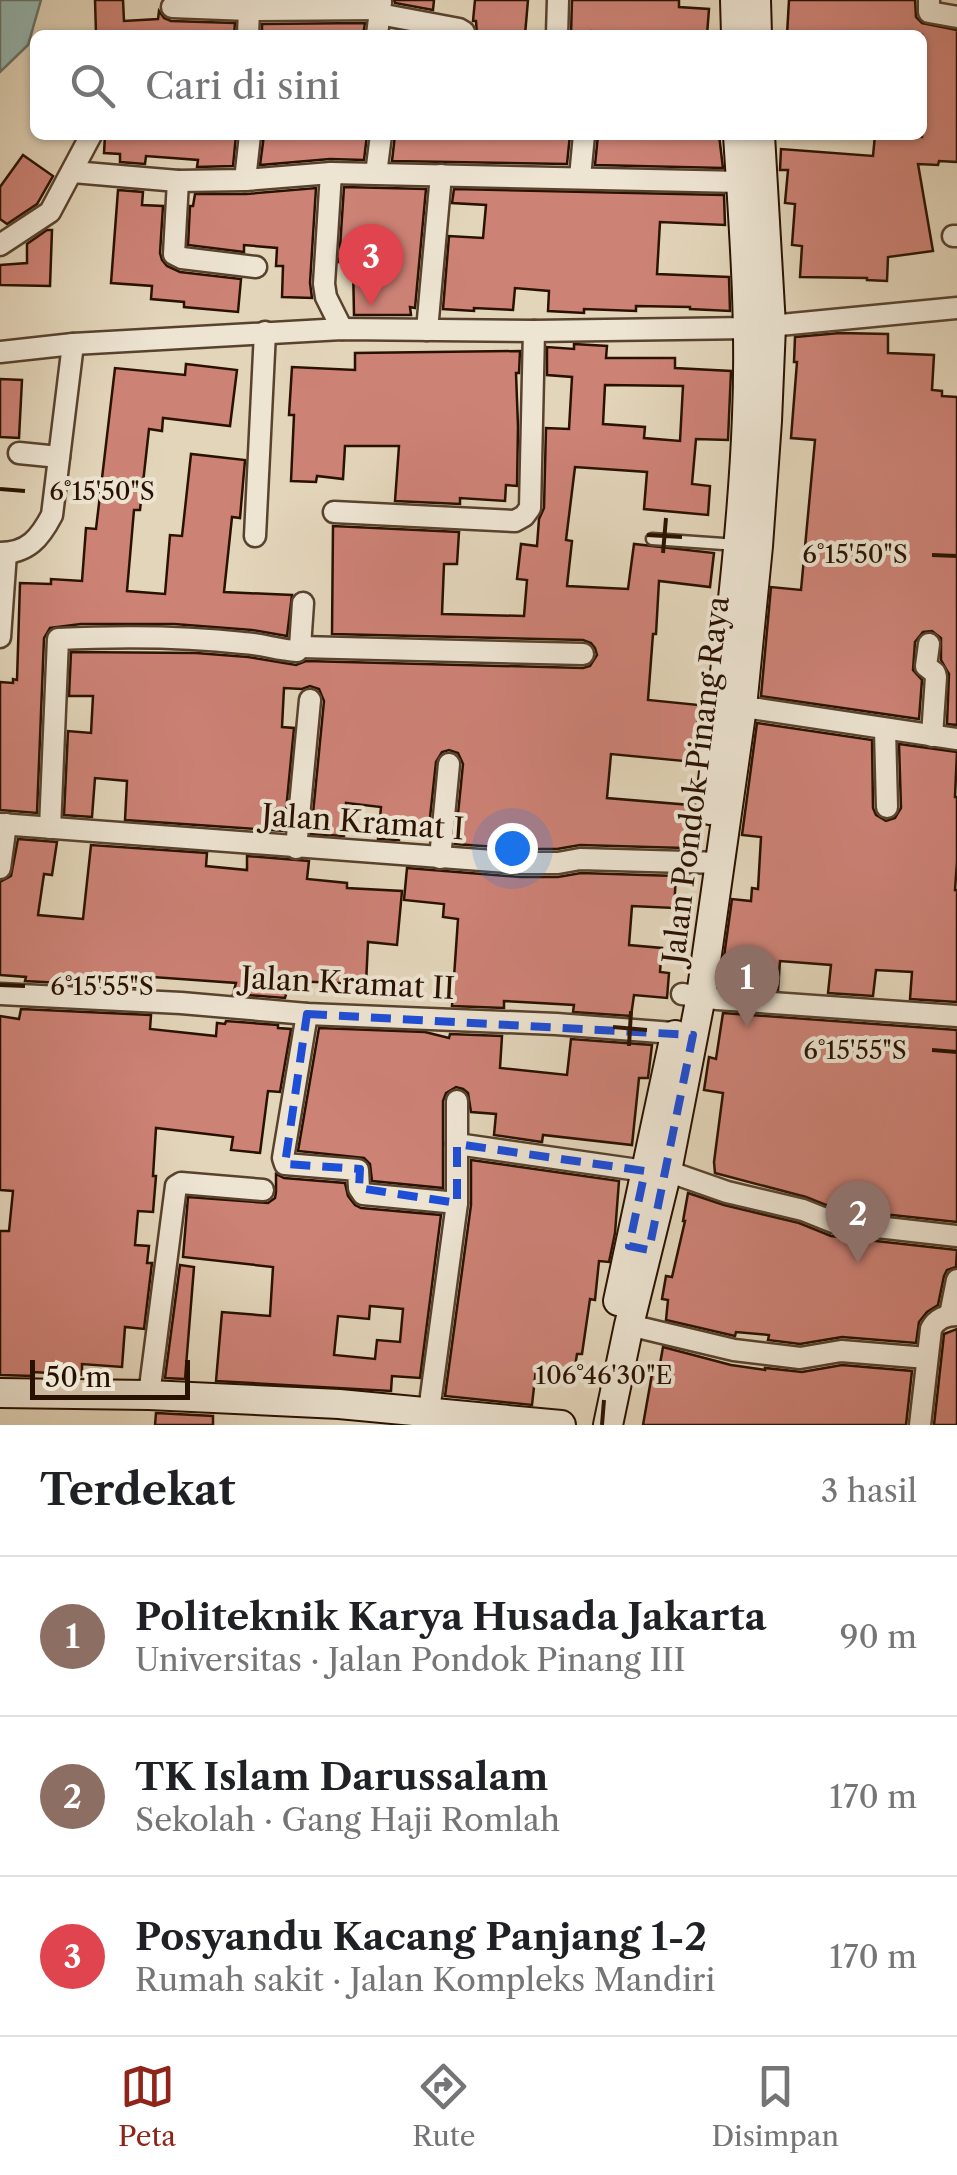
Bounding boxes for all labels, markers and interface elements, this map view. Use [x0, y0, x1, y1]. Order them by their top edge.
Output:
search box [30, 30, 927, 140]
icon: search [65, 58, 120, 113]
text: Cari di sini [145, 62, 340, 109]
pin: 3 [338, 224, 404, 306]
text: 6°15'50"S [49, 476, 155, 507]
text: 6°15'50"S [802, 539, 908, 570]
street label: Jalan Pondok Pinang Raya [655, 594, 737, 970]
street label: Jalan Kramat I [257, 796, 465, 848]
your location [487, 823, 538, 874]
pin: 1 [714, 944, 780, 1027]
street label: Jalan Kramat II [236, 959, 456, 1007]
text: 6°15'55"S [50, 971, 154, 1002]
text: 6°15'55"S [803, 1035, 907, 1066]
pin: 2 [826, 1180, 890, 1263]
scale bar [30, 1355, 190, 1400]
text: 50 m [45, 1360, 112, 1394]
text: 106°46'30"E [535, 1360, 673, 1391]
text: Terdekat [40, 1464, 235, 1516]
text: 3 hasil [821, 1471, 917, 1510]
text: Politeknik Karya Husada Jakarta [135, 1593, 766, 1640]
text: 1 [65, 1617, 80, 1656]
text: 90 m [840, 1617, 917, 1656]
text: Universitas · Jalan Pondok Pinang III [135, 1640, 686, 1679]
text: TK Islam Darussalam [135, 1753, 548, 1800]
text: 2 [63, 1777, 82, 1816]
text: 170 m [829, 1777, 917, 1816]
text: Sekolah · Gang Haji Romlah [135, 1800, 560, 1839]
text: Posyandu Kacang Panjang 1-2 [135, 1913, 707, 1960]
text: 3 [63, 1937, 82, 1976]
text: 170 m [829, 1937, 917, 1976]
text: Rumah sakit · Jalan Kompleks Mandiri [135, 1960, 715, 1999]
tab: Peta [118, 2059, 176, 2153]
tab: Rute [412, 2059, 475, 2153]
tab: Disimpan [711, 2059, 839, 2153]

